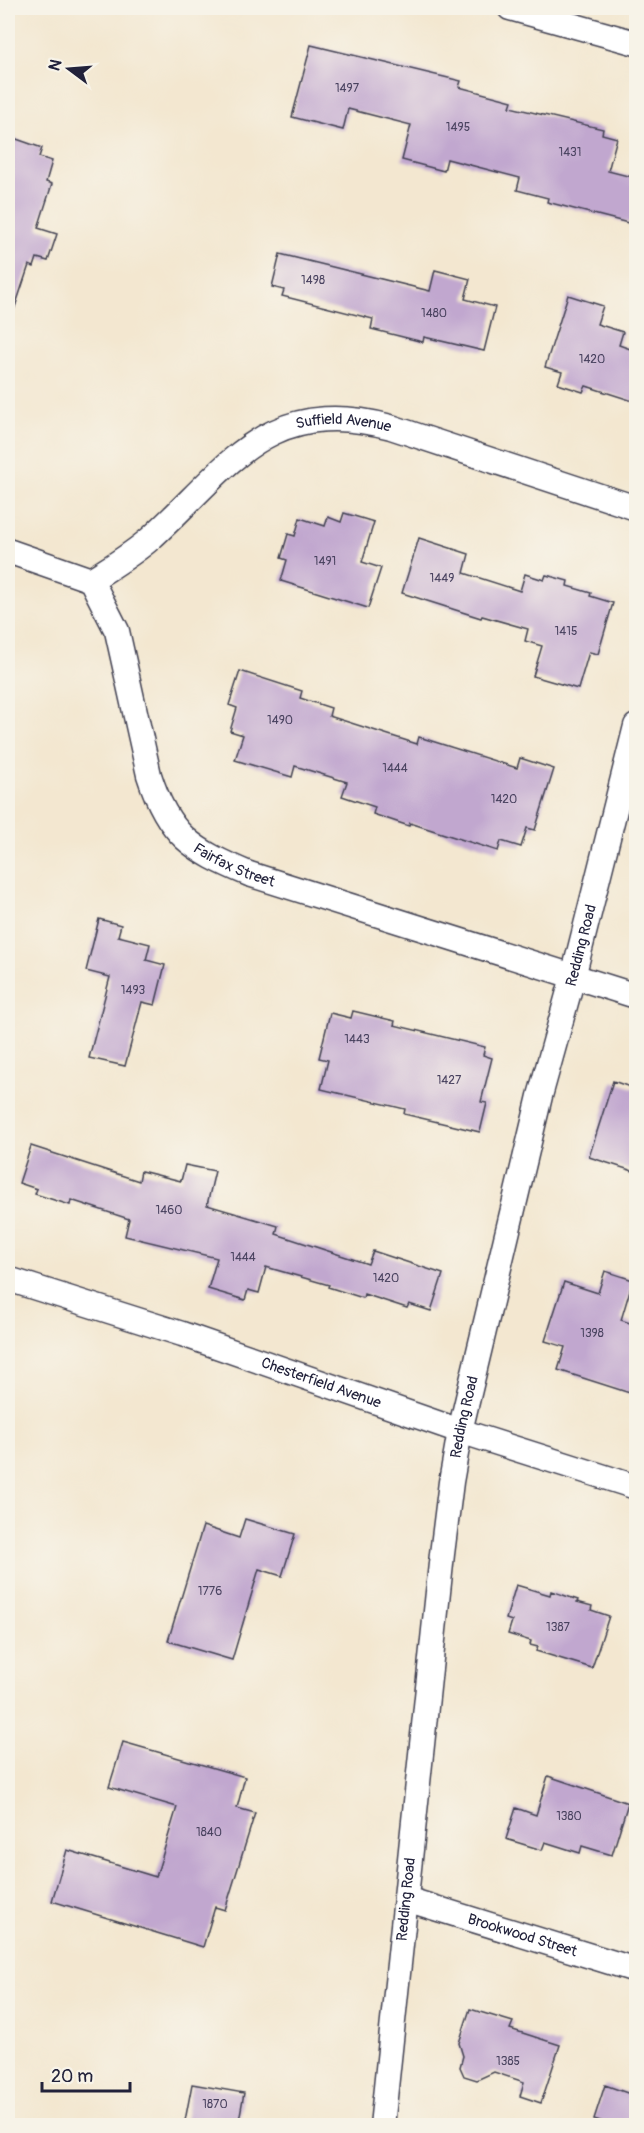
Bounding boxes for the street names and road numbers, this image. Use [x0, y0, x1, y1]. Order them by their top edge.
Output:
street label: Suffield Avenue [294, 410, 394, 437]
street label: Fairfax Street [190, 839, 278, 892]
street label: Redding Road [562, 903, 601, 989]
street label: Chesterfield Avenue [259, 1353, 384, 1413]
street label: Redding Road [446, 1374, 483, 1460]
street label: Redding Road [392, 1857, 420, 1942]
street label: Brookwood Street [465, 1910, 580, 1962]

